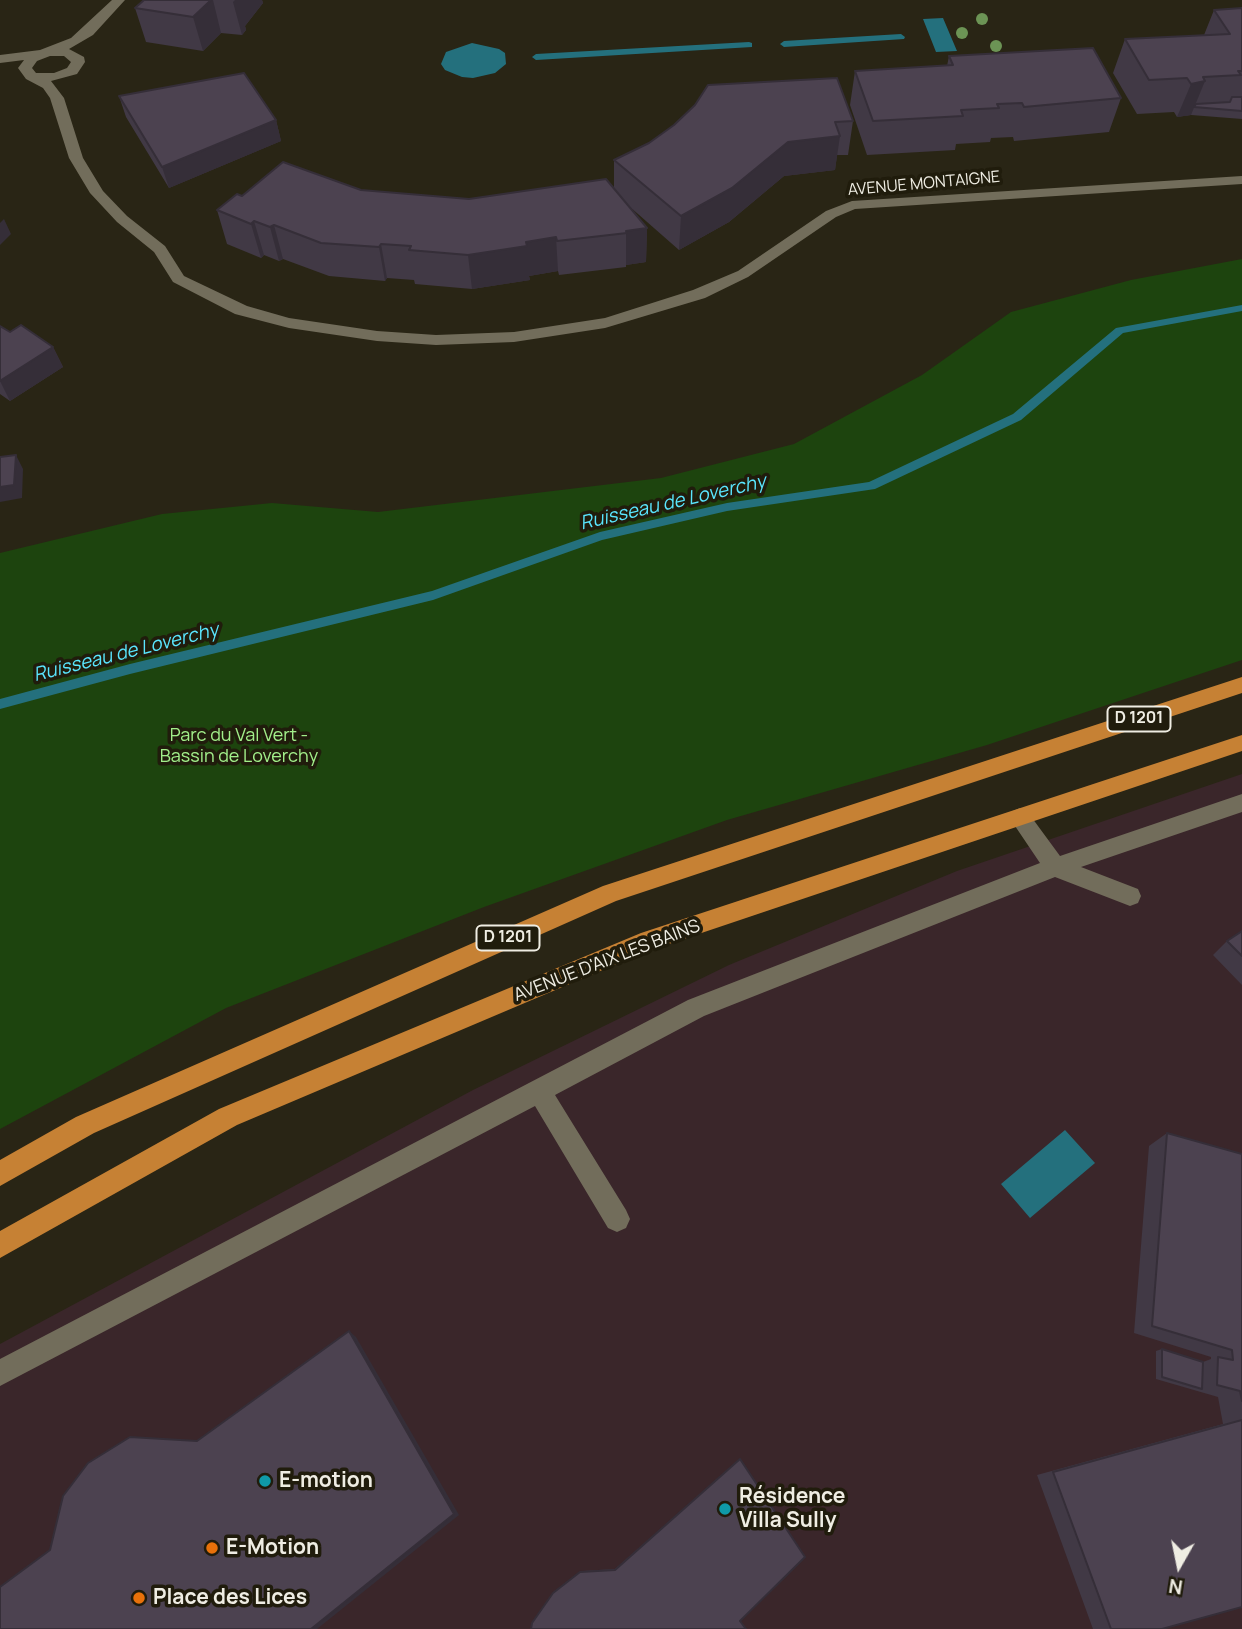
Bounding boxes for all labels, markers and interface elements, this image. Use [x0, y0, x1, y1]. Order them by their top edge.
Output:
street label: AVENUE MONTAIGNE [847, 168, 1001, 200]
water label: Ruisseau de Loverchy [578, 471, 768, 535]
water label: Ruisseau de Loverchy [31, 619, 221, 687]
road number: D 1201 [1108, 706, 1170, 732]
park label: Parc du Val Vert - Bassin de Loverchy [160, 725, 318, 768]
street label: AVENUE D'AIX LES BAINS [511, 915, 703, 1007]
road number: D 1201 [476, 926, 540, 950]
place label: E-motion [279, 1468, 373, 1494]
marker: E-motion [257, 1473, 273, 1489]
place label: Résidence Villa Sully [739, 1484, 845, 1534]
marker: Résidence Villa Sully [717, 1501, 733, 1517]
north arrow [1144, 1531, 1214, 1601]
place label: E-Motion [226, 1535, 319, 1561]
marker: E-Motion [204, 1540, 220, 1556]
text: N [1167, 1573, 1184, 1601]
place label: Place des Lices [153, 1585, 307, 1611]
marker: Place des Lices [131, 1590, 147, 1606]

